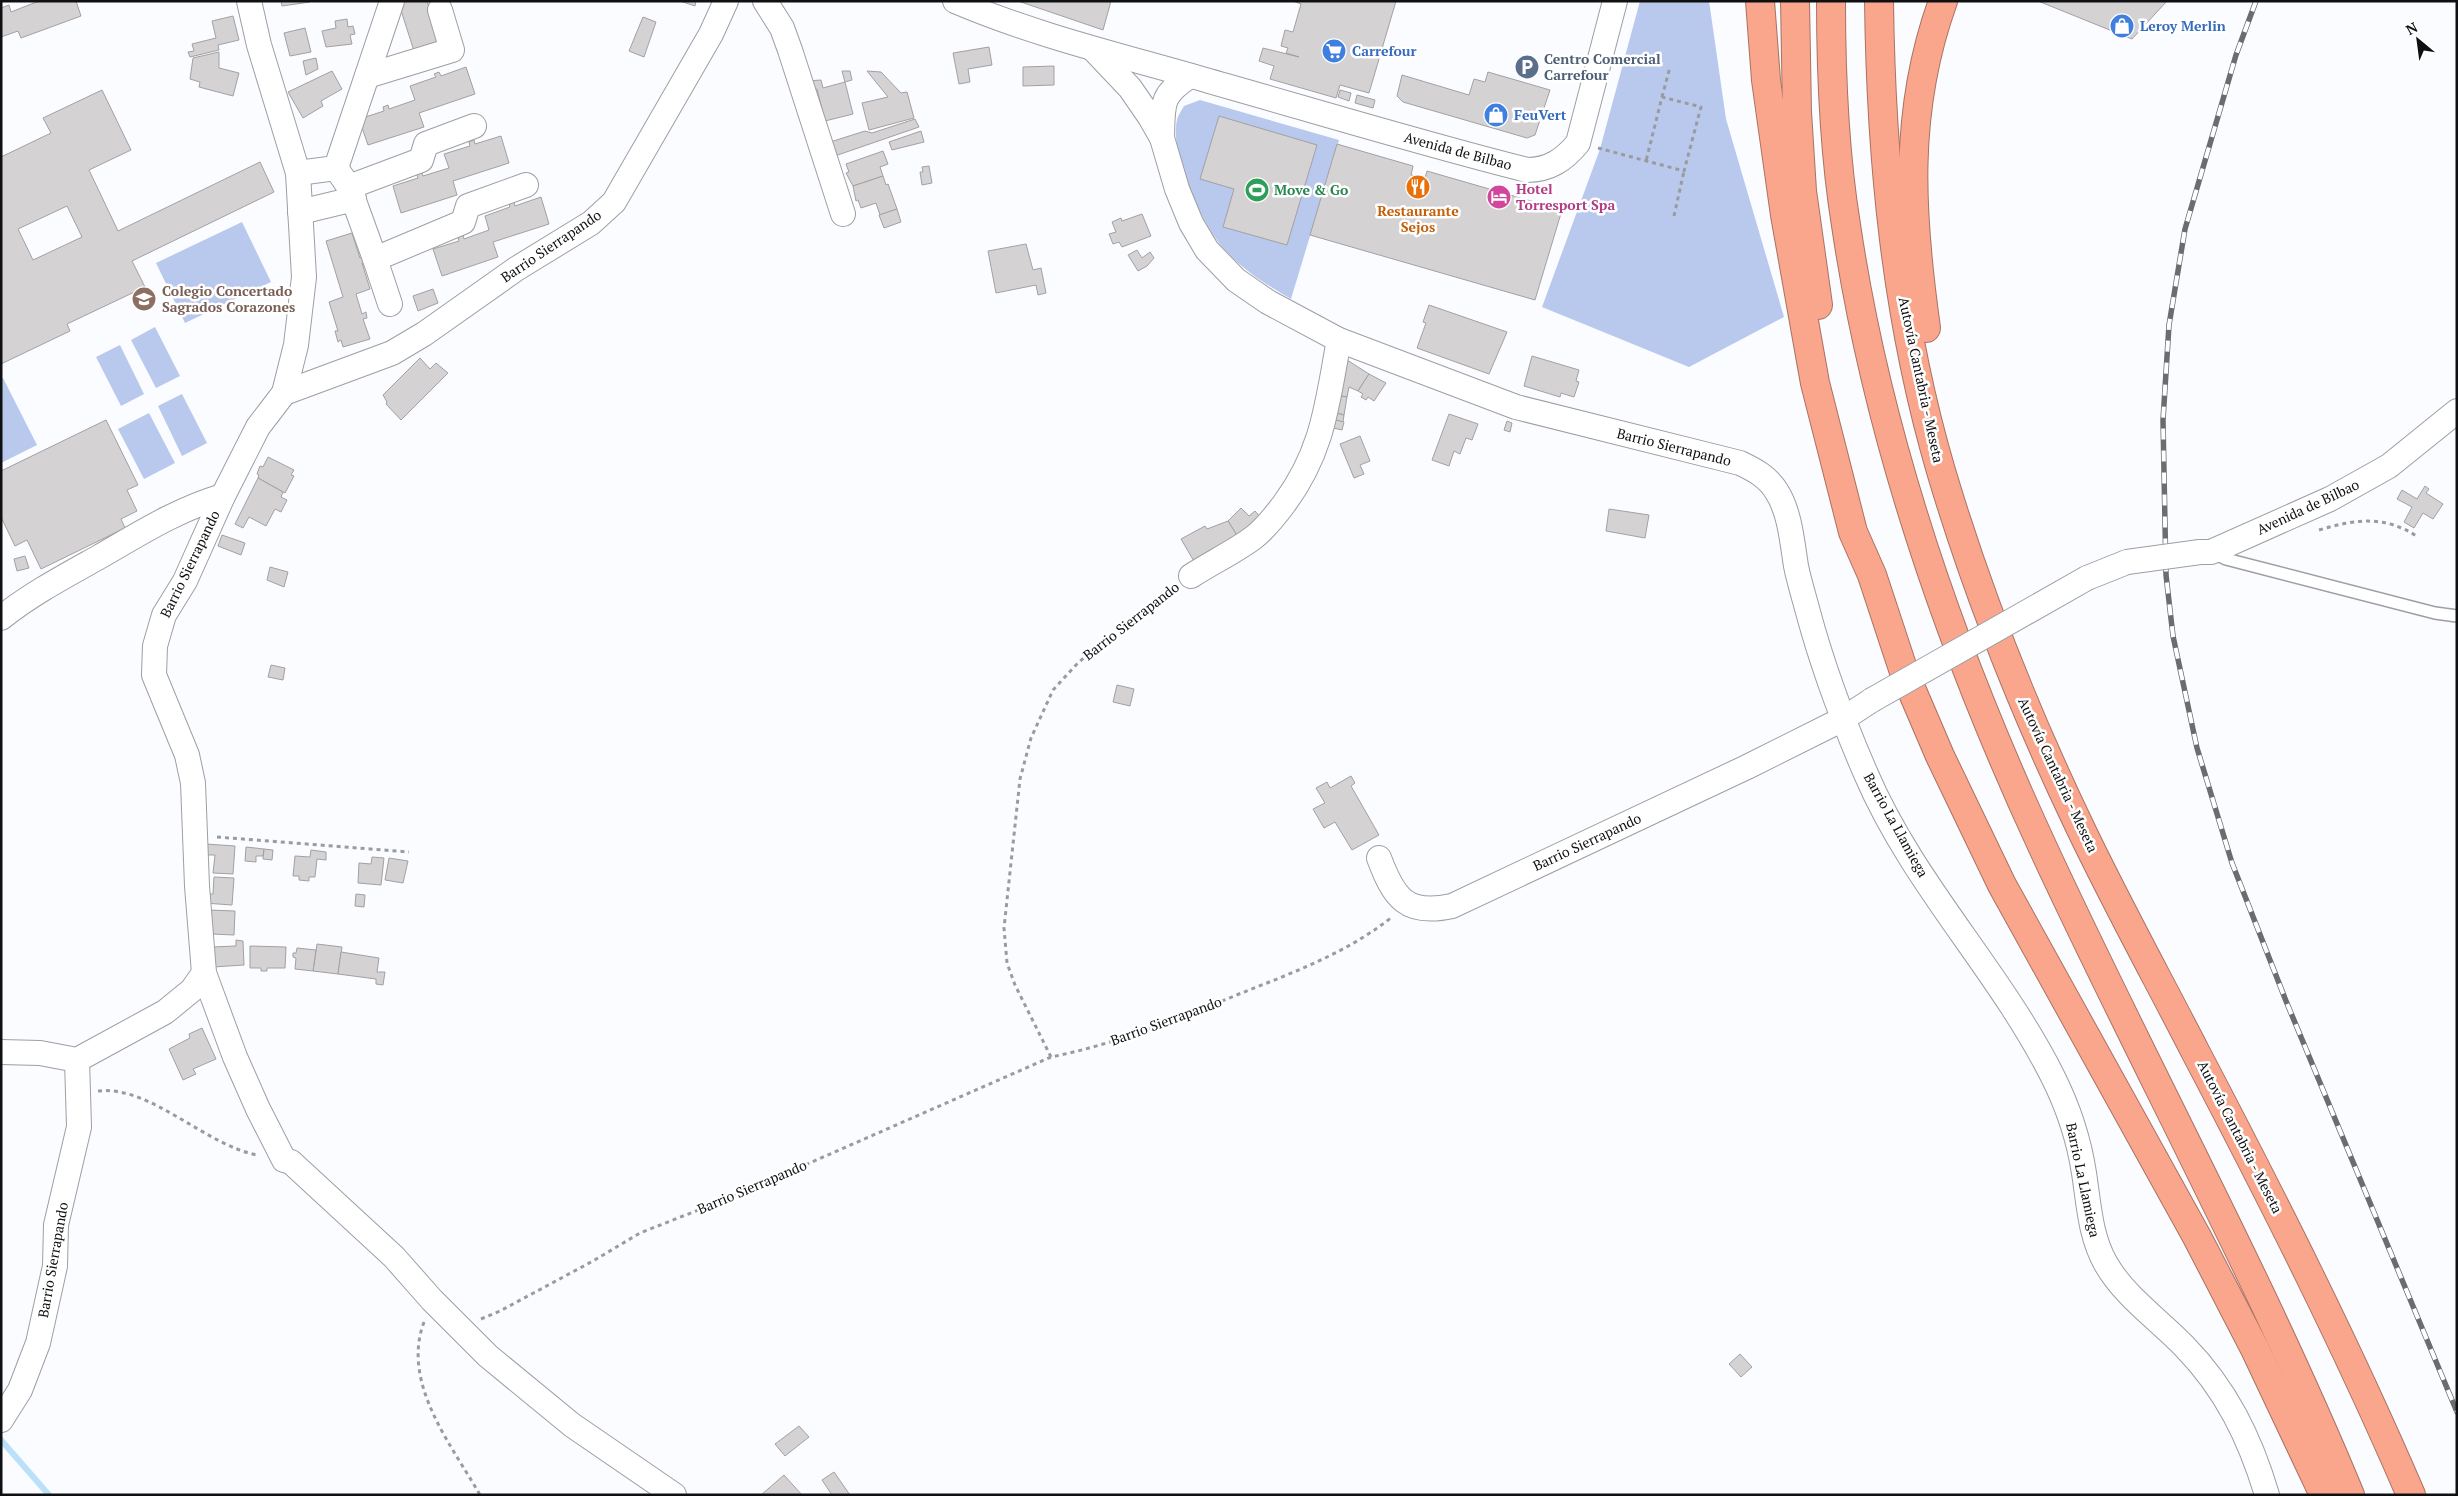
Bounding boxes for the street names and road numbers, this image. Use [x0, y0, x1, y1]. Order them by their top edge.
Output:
street label: Avenida de Bilbao [1402, 127, 1514, 174]
street label: Barrio Sierrapando [497, 205, 605, 286]
street label: Autovía Cantabria - Meseta [1895, 295, 1948, 465]
street label: Barrio Sierrapando [1615, 423, 1734, 470]
street label: Avenida de Bilbao [2254, 474, 2362, 539]
street label: Barrio Sierrapando [155, 507, 224, 621]
street label: Barrio Sierrapando [1079, 577, 1183, 664]
street label: Autovía Cantabria - Meseta [2014, 694, 2103, 855]
street label: Barrio La Llamiega [1860, 769, 1933, 880]
street label: Barrio Sierrapando [1530, 808, 1644, 875]
street label: Barrio Sierrapando [1108, 991, 1224, 1050]
street label: Autovía Cantabria - Meseta [2194, 1057, 2287, 1216]
street label: Barrio La Llamiega [2062, 1121, 2105, 1239]
street label: Barrio Sierrapando [694, 1155, 810, 1218]
street label: Barrio Sierrapando [33, 1200, 72, 1319]

